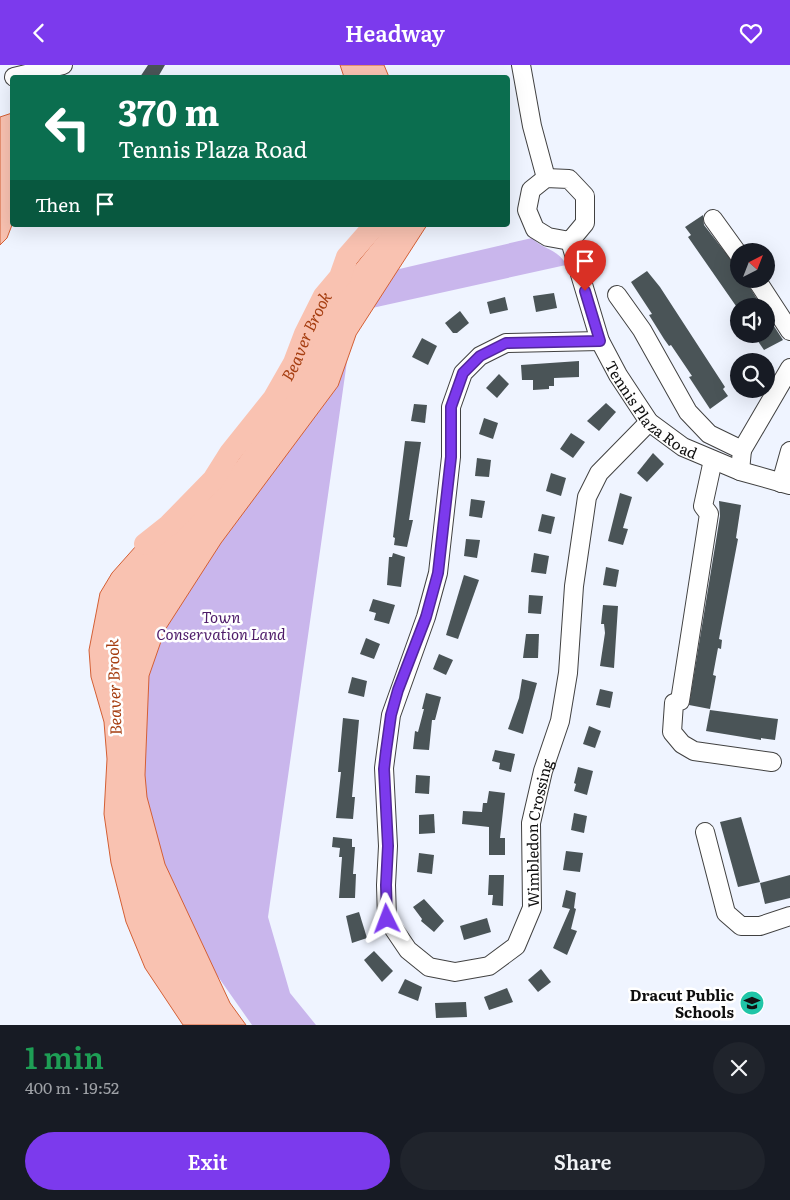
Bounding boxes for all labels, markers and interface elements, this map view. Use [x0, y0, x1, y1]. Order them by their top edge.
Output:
text: Headway [345, 16, 445, 49]
icon: back [25, 19, 53, 47]
icon: heart [737, 19, 765, 47]
text: 370 m [118, 85, 219, 137]
icon: left [35, 95, 100, 160]
text: Tennis Plaza Road [118, 132, 307, 165]
text: Then [35, 190, 81, 218]
icon: arrive [91, 190, 119, 218]
pin [564, 240, 606, 291]
north arrow [730, 243, 775, 287]
map controls [730, 243, 775, 398]
icon: arrive [571, 247, 599, 275]
water label: Beaver Brook [274, 285, 336, 385]
button: sound [730, 298, 775, 343]
button: search [730, 353, 775, 398]
street label: Tennis Plaza Road [601, 356, 701, 464]
park label: Town Conservation Land [156, 605, 286, 645]
water label: Beaver Brook [99, 638, 127, 736]
street label: Wimbledon Crossing [520, 755, 558, 908]
position arrow [360, 892, 412, 944]
place label: Dracut Public Schools [630, 983, 735, 1023]
school or university icon: Dracut Public Schools [739, 990, 765, 1016]
text: 1 min [25, 1034, 104, 1078]
button: close [713, 1042, 765, 1094]
text: 400 m · 19:52 [25, 1075, 119, 1099]
button: Exit [25, 1132, 390, 1190]
button: Share [400, 1132, 765, 1190]

